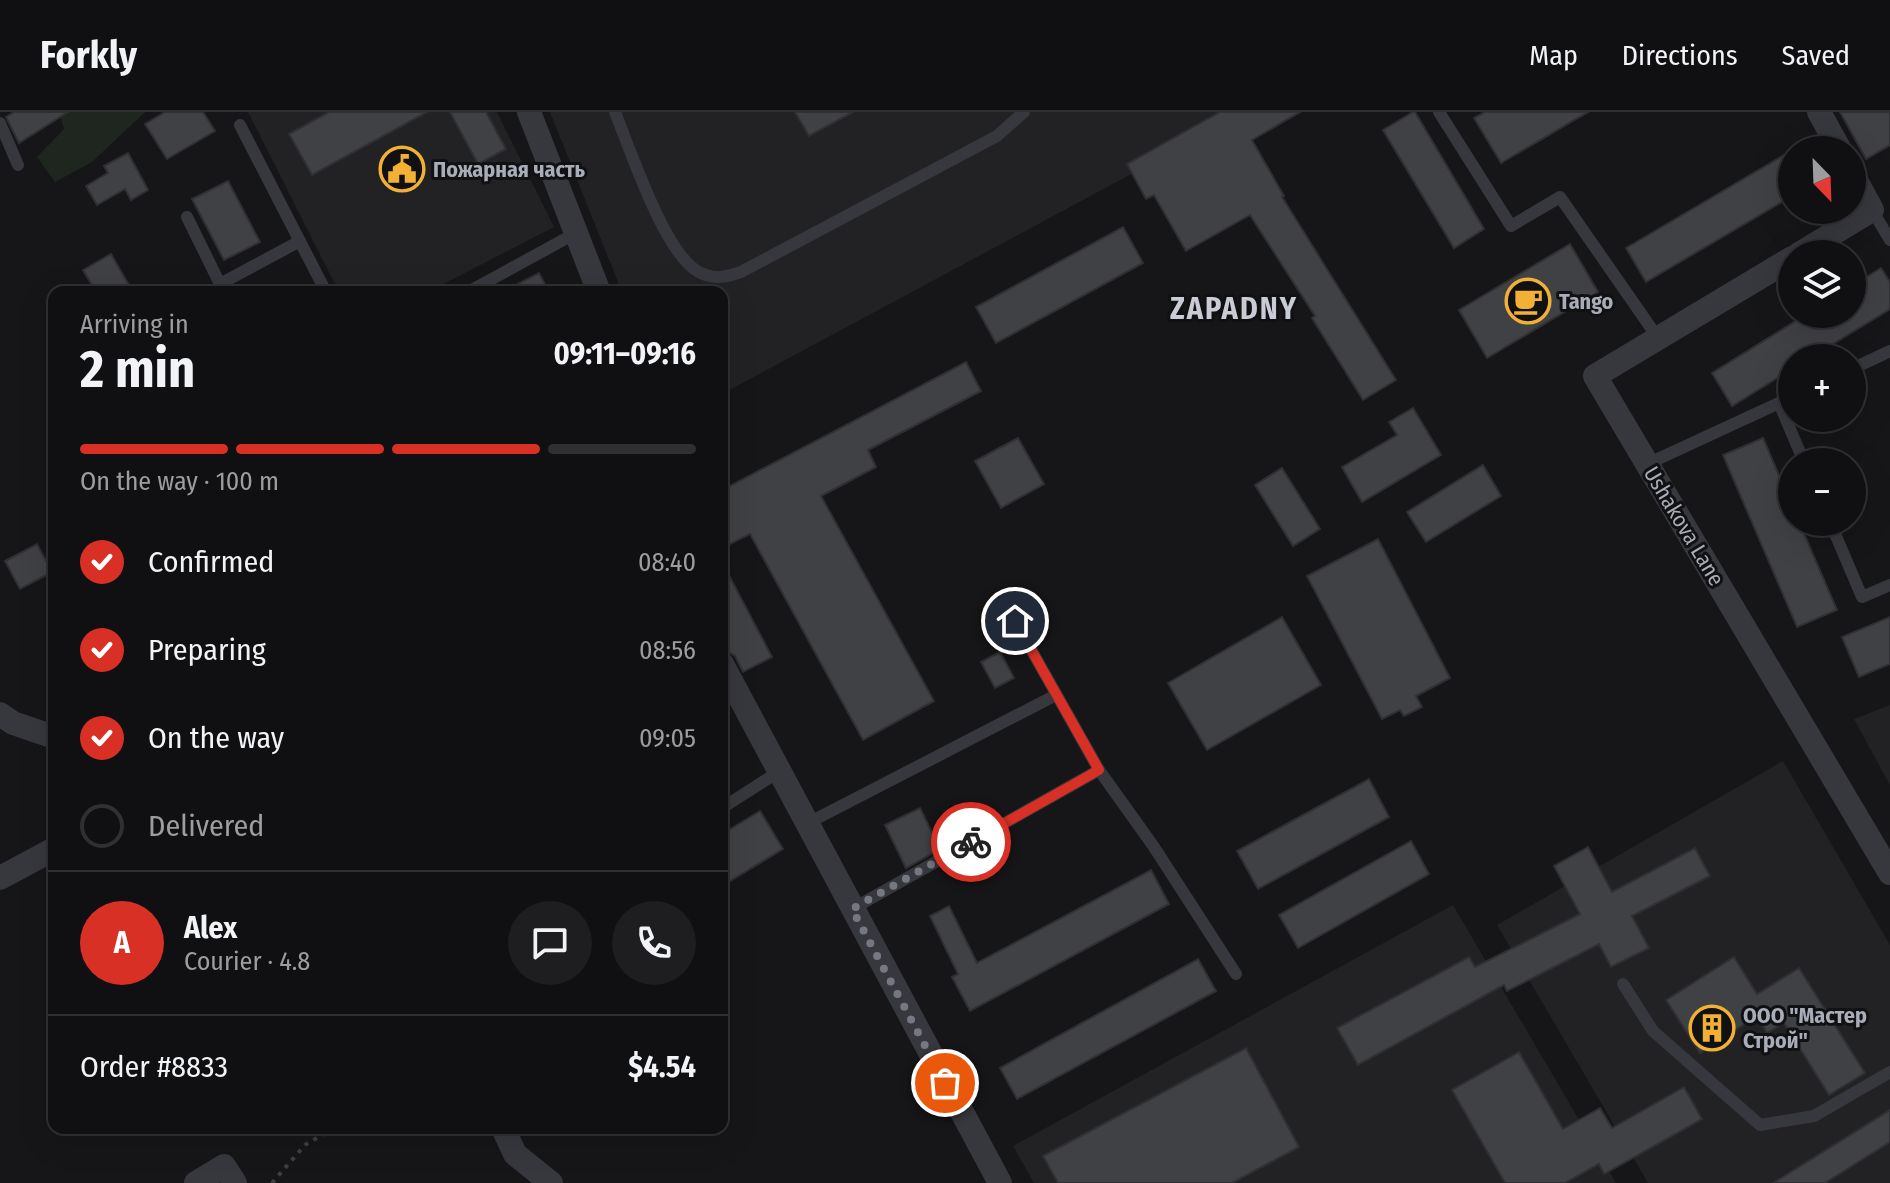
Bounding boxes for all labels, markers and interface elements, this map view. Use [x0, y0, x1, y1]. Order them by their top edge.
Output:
text: Forkly [40, 32, 137, 78]
text: Map [1529, 39, 1578, 72]
text: Directions [1622, 39, 1738, 72]
text: Saved [1782, 39, 1850, 72]
north arrow [1778, 136, 1866, 224]
map controls [1778, 136, 1866, 536]
public building icon: Пожарная часть [378, 145, 426, 193]
place label: Пожарная часть [433, 156, 586, 183]
button: layers [1778, 240, 1866, 328]
cafe icon: Tango [1504, 277, 1552, 325]
place label: Tango [1559, 288, 1614, 315]
district label: ZAPADNY [1170, 291, 1298, 327]
text: Arriving in [80, 309, 189, 340]
text: 09:11–09:16 [554, 336, 696, 372]
text: 2 min [80, 338, 195, 401]
button: + [1778, 344, 1866, 432]
button: − [1778, 448, 1866, 536]
street label: Ushakova Lane [1638, 461, 1730, 591]
text: On the way · 100 m [80, 466, 279, 497]
icon: check [80, 540, 124, 584]
text: Confirmed [148, 544, 274, 580]
text: 08:40 [638, 547, 696, 578]
pin [981, 587, 1049, 655]
icon: home [993, 599, 1037, 643]
icon: check [80, 628, 124, 672]
text: Preparing [148, 632, 266, 668]
text: 08:56 [639, 635, 696, 666]
icon: check [80, 716, 124, 760]
text: On the way [148, 720, 284, 756]
text: 09:05 [639, 723, 696, 754]
courier [931, 802, 1011, 882]
text: Delivered [148, 808, 264, 844]
icon: bike [949, 820, 993, 864]
button: chat [508, 901, 592, 985]
button: phone [612, 901, 696, 985]
text: Alex [184, 910, 237, 946]
text: A [114, 925, 130, 961]
text: Courier · 4.8 [184, 946, 310, 977]
place label: ООО "Мастер Строй" [1743, 1002, 1867, 1054]
building icon: ООО "Мастер Строй" [1688, 1004, 1736, 1052]
text: Order #8833 [80, 1049, 228, 1085]
text: $4.54 [628, 1049, 696, 1085]
pin [911, 1049, 979, 1117]
icon: bag [923, 1061, 967, 1105]

